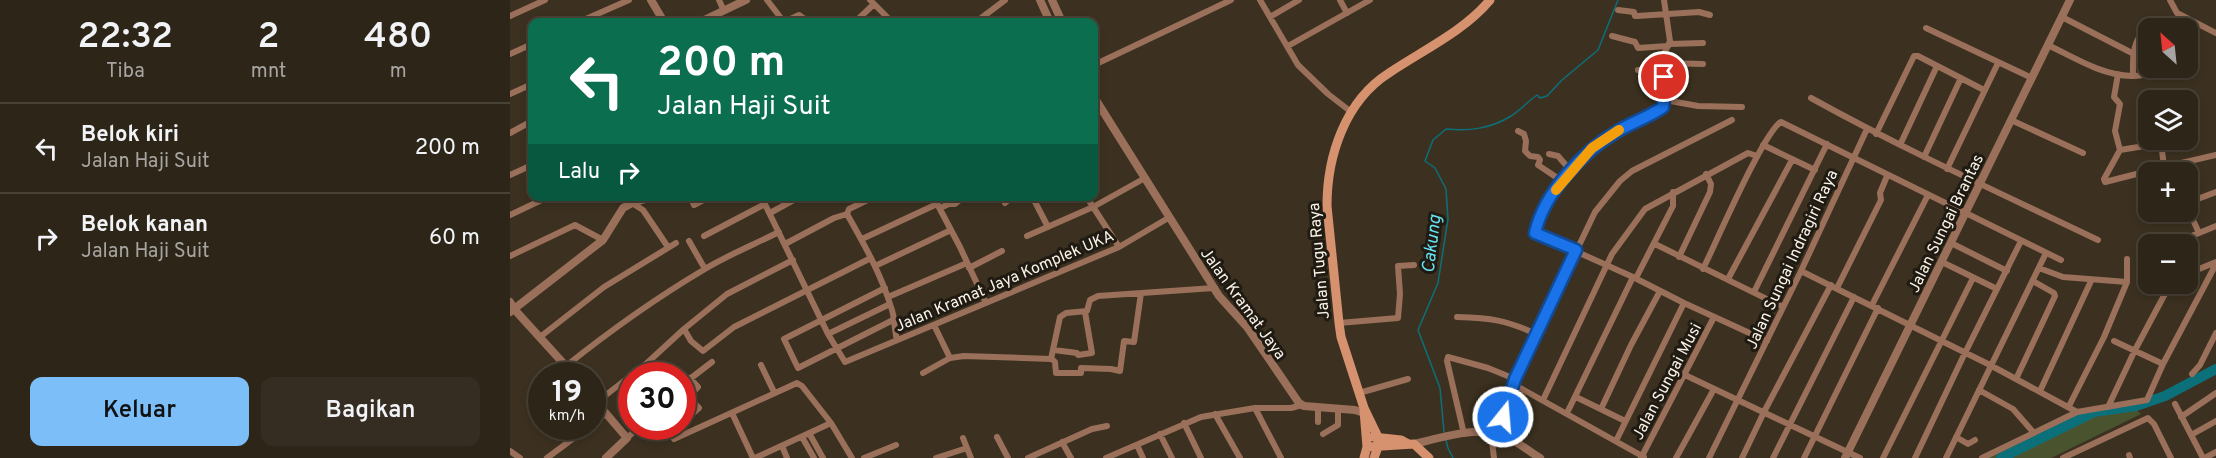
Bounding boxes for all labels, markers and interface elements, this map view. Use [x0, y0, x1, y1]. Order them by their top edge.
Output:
text: 22:32 [78, 15, 173, 61]
text: 2 [258, 15, 280, 61]
text: 480 [364, 15, 432, 61]
north arrow [2138, 18, 2198, 78]
map controls [2138, 18, 2198, 294]
text: 200 m [657, 38, 785, 91]
icon: left [558, 42, 636, 120]
pin [1638, 51, 1689, 102]
text: Tiba [106, 59, 145, 85]
text: mnt [251, 59, 286, 85]
text: m [390, 59, 407, 85]
icon: arrive [1647, 60, 1680, 93]
text: Jalan Haji Suit [657, 90, 831, 124]
button: layers [2138, 90, 2198, 150]
text: Belok kiri [81, 122, 179, 149]
icon: left [30, 132, 63, 165]
text: 200 m [415, 135, 480, 162]
text: Jalan Haji Suit [81, 149, 210, 175]
street label: Jalan Sungai Brantas [1905, 151, 1989, 296]
icon: right [612, 156, 645, 189]
text: Lalu [558, 159, 600, 186]
button: + [2138, 162, 2198, 222]
street label: Jalan Sungai Indragiri Raya [1742, 167, 1843, 353]
street label: Jalan Tugu Raya [1305, 202, 1335, 320]
text: Belok kanan [81, 212, 208, 239]
water label: Cakung [1417, 213, 1448, 275]
icon: right [30, 222, 63, 255]
text: 60 m [429, 225, 480, 252]
street label: Jalan Kramat Jaya Komplek UKA [892, 226, 1117, 337]
button: − [2138, 234, 2198, 294]
text: Jalan Haji Suit [81, 239, 210, 265]
street label: Jalan Kramat Jaya [1195, 244, 1290, 364]
street label: Jalan Sungai Musi [1629, 320, 1707, 444]
speed limit sign: 30 [618, 362, 696, 440]
text: 19 [552, 375, 582, 412]
button: Keluar [30, 377, 249, 446]
button: Bagikan [261, 377, 480, 446]
position arrow [1471, 385, 1535, 449]
text: km/h [549, 407, 585, 426]

